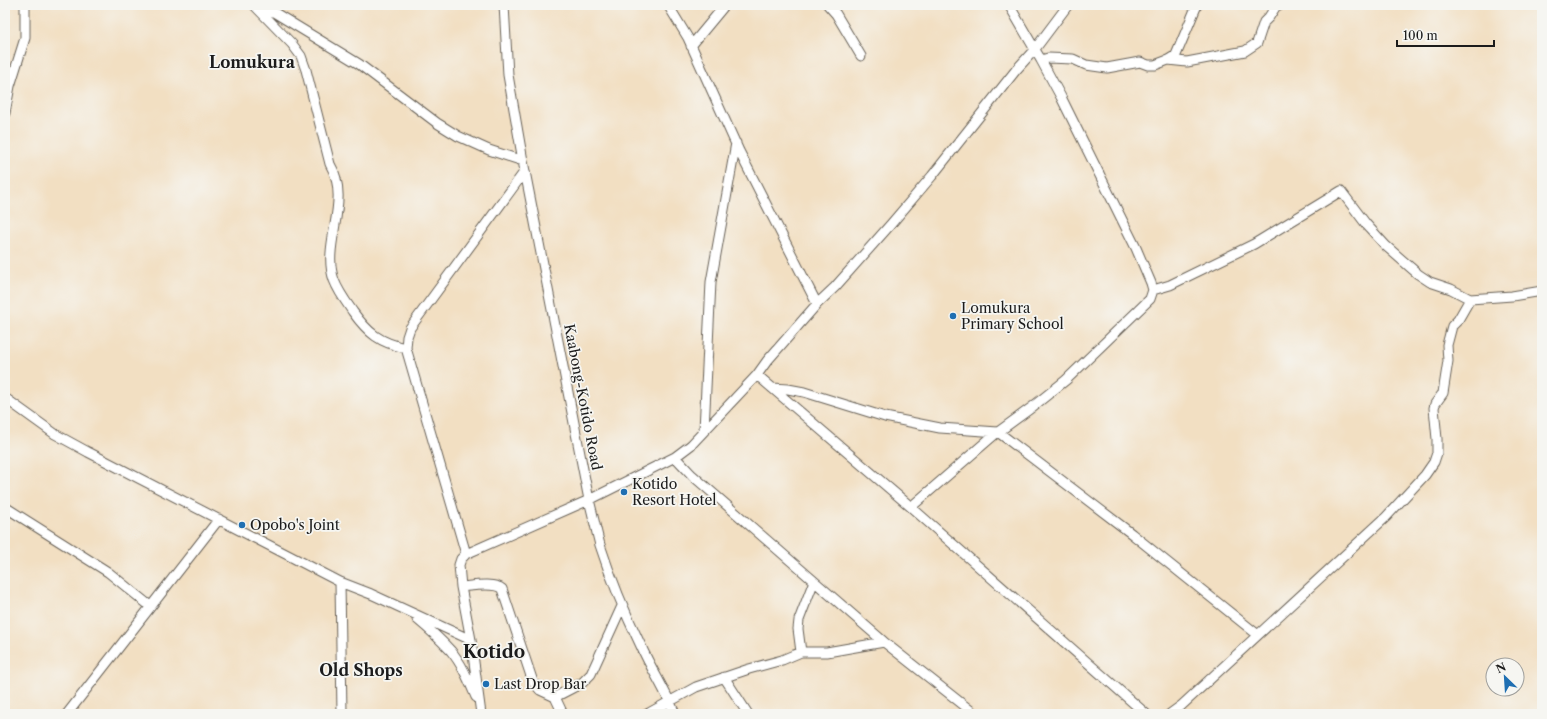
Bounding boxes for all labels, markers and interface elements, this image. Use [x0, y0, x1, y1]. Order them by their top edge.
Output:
scale bar [1397, 22, 1494, 48]
text: 100 m [1403, 28, 1438, 43]
district label: Lomukura [209, 52, 296, 72]
place label: Lomukura Primary School [961, 299, 1064, 333]
marker: Lomukura Primary School [948, 311, 958, 321]
street label: Kaabong-Kotido Road [560, 322, 606, 472]
place label: Kotido Resort Hotel [632, 475, 716, 509]
marker: Kotido Resort Hotel [619, 487, 629, 497]
place label: Opobo's Joint [250, 516, 340, 534]
marker: Opobo's Joint [237, 520, 247, 530]
district label: Kotido [463, 641, 525, 663]
north arrow [1485, 657, 1525, 697]
text: N [1493, 659, 1508, 676]
district label: Old Shops [319, 660, 403, 680]
place label: Last Drop Bar [494, 675, 586, 693]
marker: Last Drop Bar [481, 679, 491, 689]

